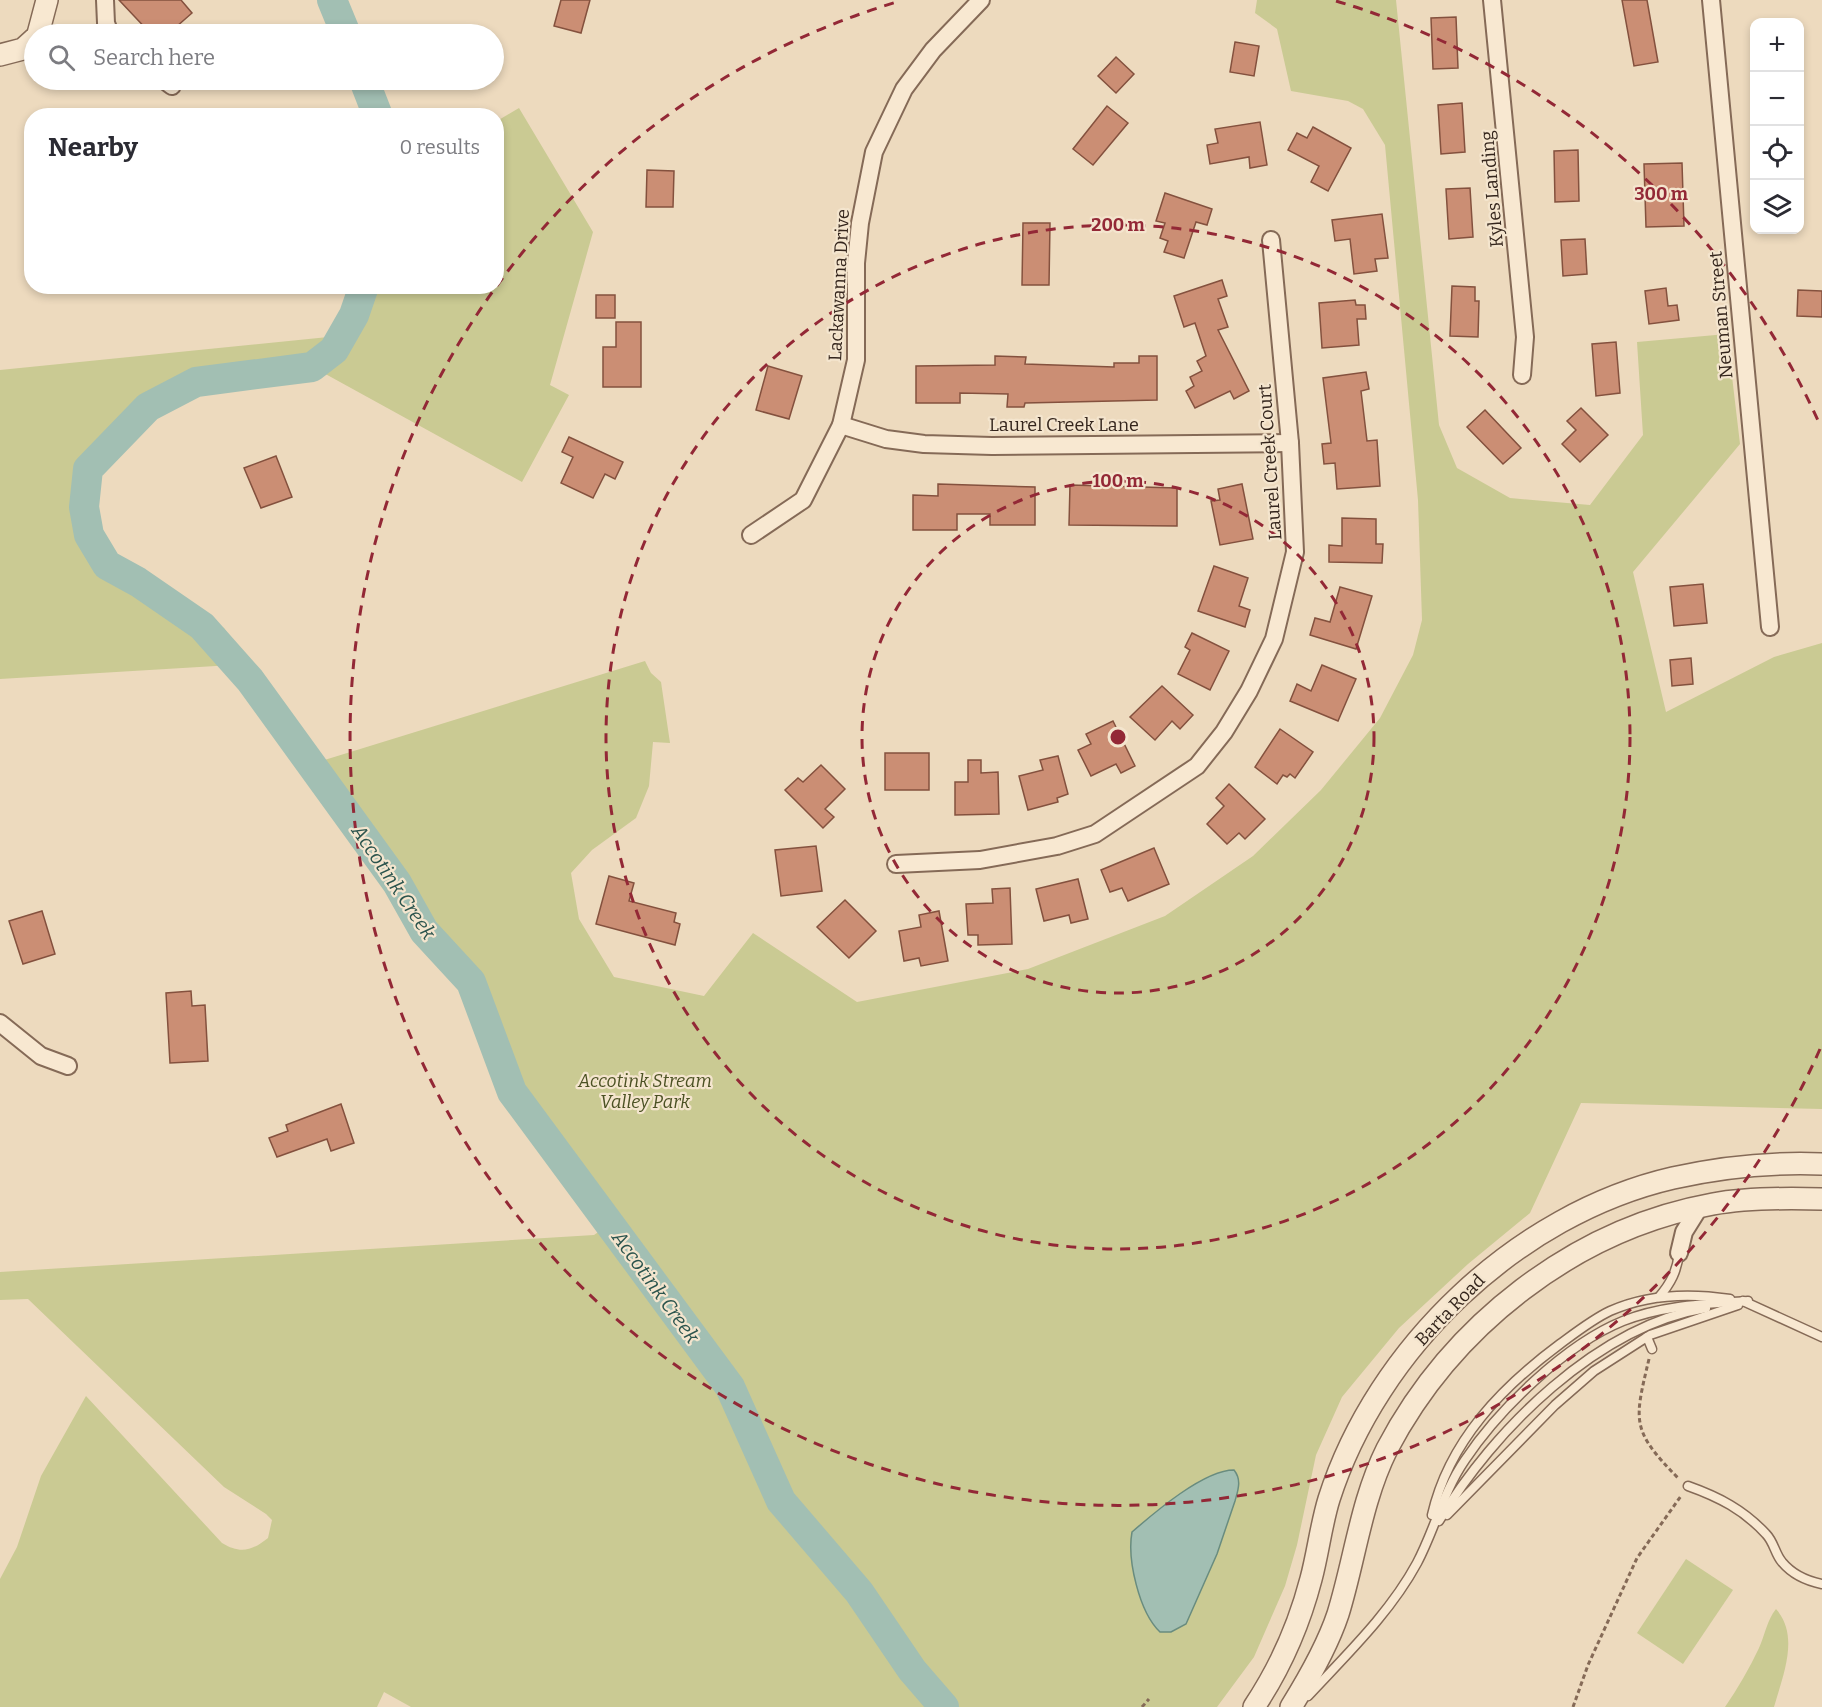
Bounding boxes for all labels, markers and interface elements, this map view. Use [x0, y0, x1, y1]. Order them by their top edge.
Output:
map controls [1750, 18, 1804, 234]
button: + [1750, 18, 1804, 72]
search box [24, 24, 504, 90]
icon: search [45, 41, 78, 74]
text: Search here [93, 44, 215, 71]
button: − [1750, 72, 1804, 126]
button: locate [1750, 126, 1804, 180]
street label: Kyles Landing [1476, 130, 1508, 248]
text: Nearby [48, 132, 138, 163]
text: 0 results [400, 135, 480, 159]
button: layers [1750, 180, 1804, 234]
text: 300 m [1634, 183, 1688, 205]
street label: Lackawanna Drive [824, 209, 854, 361]
text: 200 m [1091, 214, 1145, 236]
street label: Neuman Street [1704, 250, 1738, 380]
street label: Laurel Creek Court [1254, 383, 1286, 541]
street label: Laurel Creek Lane [989, 414, 1139, 436]
text: 100 m [1092, 470, 1144, 492]
centre of rings [1108, 727, 1128, 747]
water label: Accotink Creek [346, 819, 441, 944]
park label: Accotink Stream Valley Park [577, 1070, 712, 1113]
water label: Accotink Creek [607, 1225, 705, 1348]
street label: Barta Road [1410, 1269, 1490, 1350]

